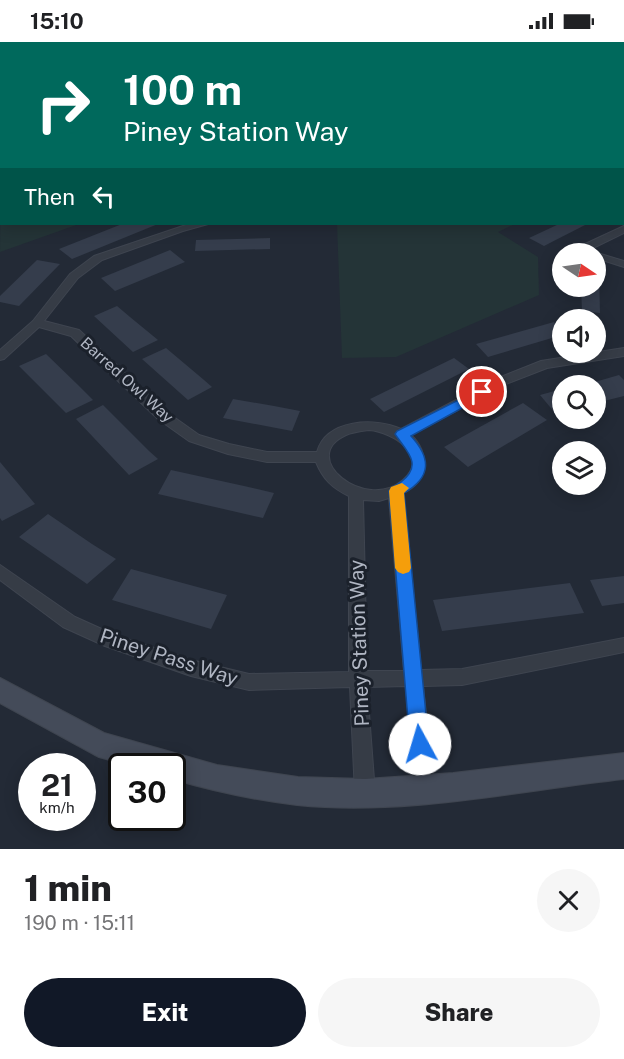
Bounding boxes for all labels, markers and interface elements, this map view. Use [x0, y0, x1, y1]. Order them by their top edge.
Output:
text: 15:10 [30, 8, 84, 34]
text: 100 m [123, 65, 242, 114]
icon: right [24, 66, 102, 144]
text: Piney Station Way [123, 115, 348, 147]
icon: left [87, 180, 120, 213]
text: Then [24, 184, 75, 210]
north arrow [552, 243, 606, 297]
map controls [552, 243, 606, 495]
button: sound [552, 309, 606, 363]
street label: Barred Owl Way [77, 333, 178, 427]
pin [456, 366, 507, 417]
icon: arrive [465, 375, 498, 408]
button: search [552, 375, 606, 429]
button: layers [552, 441, 606, 495]
street label: Piney Station Way [344, 559, 374, 727]
street label: Piney Pass Way [97, 623, 241, 691]
position arrow [388, 712, 452, 776]
speed limit sign: 30 [108, 753, 186, 831]
text: 21 [41, 767, 73, 803]
text: km/h [39, 799, 75, 816]
text: 1 min [24, 867, 112, 909]
button: close [537, 869, 600, 932]
text: 190 m · 15:11 [24, 911, 135, 935]
button: Exit [24, 978, 306, 1047]
button: Share [318, 978, 600, 1047]

